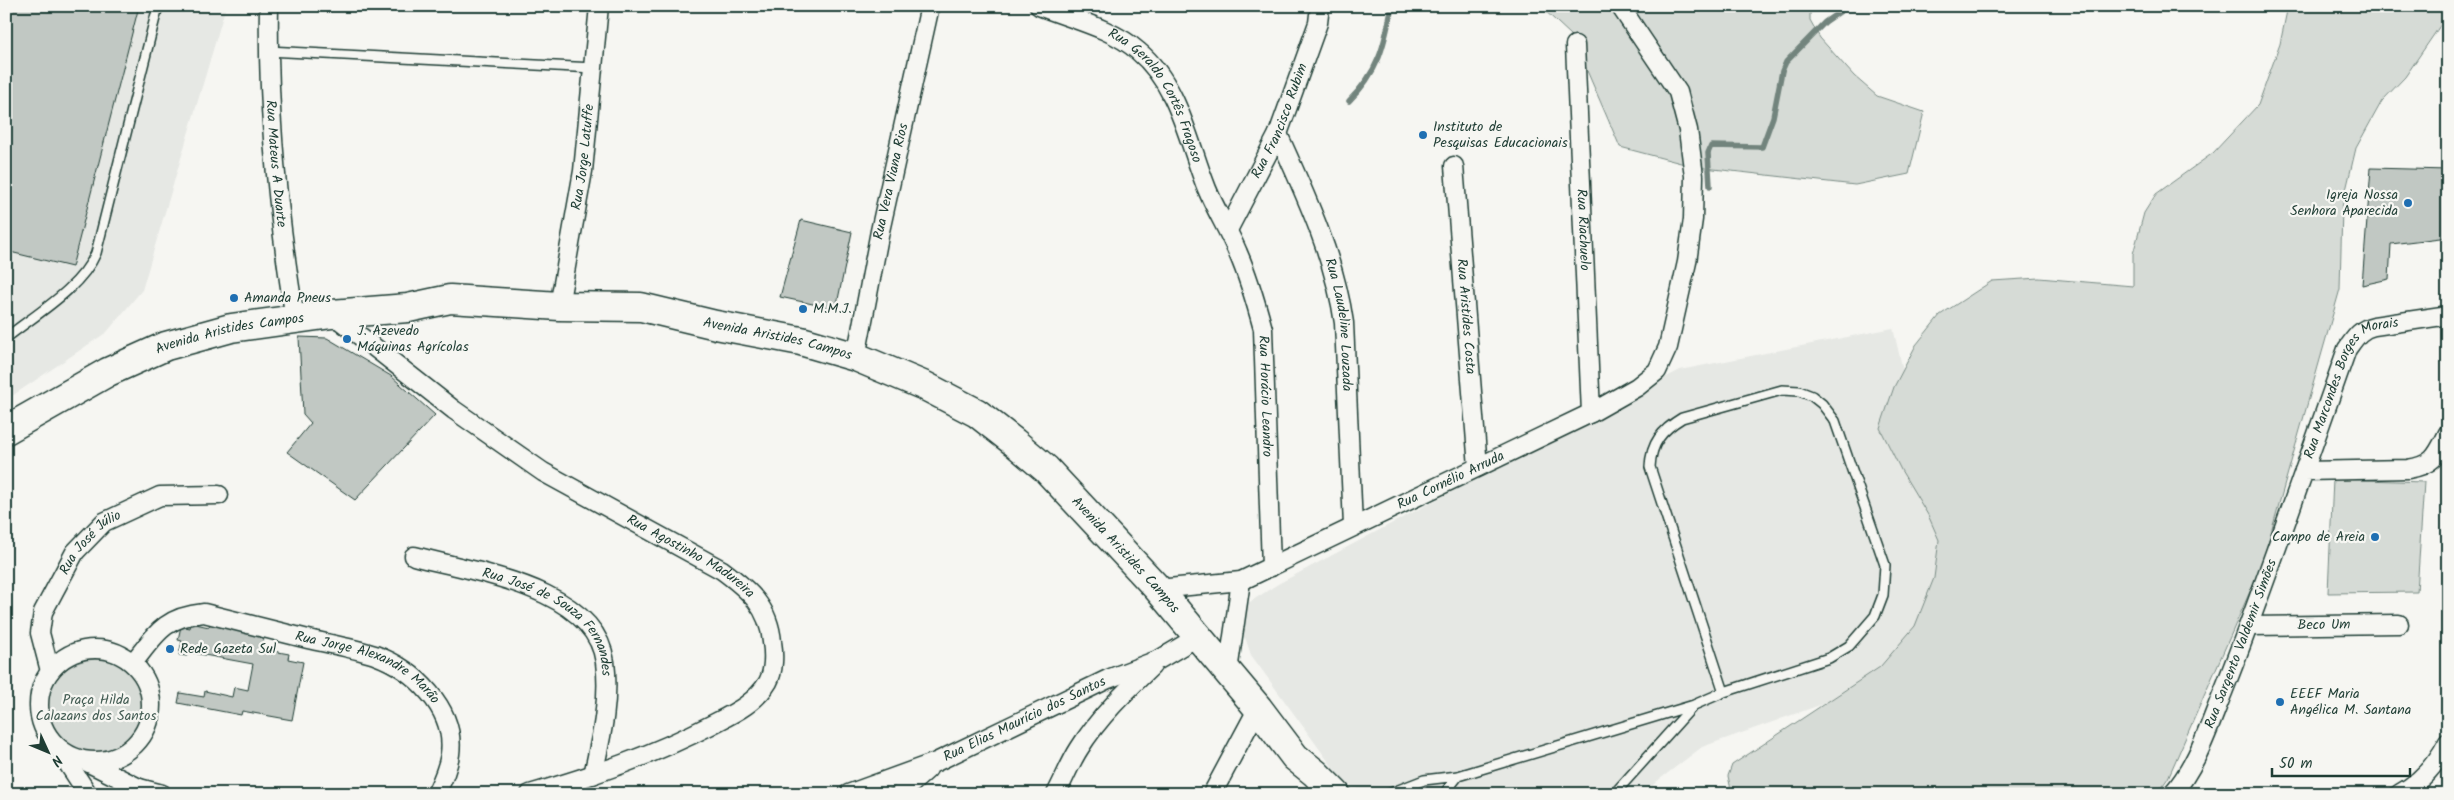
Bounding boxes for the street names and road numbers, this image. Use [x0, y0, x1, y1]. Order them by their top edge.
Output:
street label: Rua Geraldo Cortês Fragoso [1104, 23, 1208, 166]
street label: Rua Francisco Rubim [1246, 60, 1314, 183]
street label: Rua Mateus A Duarte [260, 100, 293, 229]
street label: Rua Jorge Latuffe [565, 102, 600, 212]
street label: Rua Vera Viana Rios [868, 121, 915, 241]
street label: Rua Riachuelo [1570, 188, 1596, 271]
street label: Rua Laudeline Louzada [1318, 255, 1358, 392]
street label: Rua Aristídes Costa [1450, 258, 1482, 375]
street label: Avenida Aristides Campos [152, 307, 306, 361]
street label: Avenida Aristides Campos [701, 311, 855, 366]
street label: Rua Marcondes Borges Morais [2298, 312, 2400, 462]
street label: Rua Horácio Leandro [1252, 335, 1278, 457]
street label: Rua Cornélio Arruda [1393, 445, 1508, 516]
street label: Avenida Aristides Campos [1066, 491, 1185, 618]
street label: Rua José Júlio [54, 505, 125, 579]
street label: Rua Agostinho Madureira [623, 509, 760, 603]
street label: Rua Sargento Valdemir Simões [2199, 556, 2283, 732]
street label: Rua José de Souza Fernandes [480, 562, 617, 677]
street label: Beco Um [2297, 614, 2351, 636]
street label: Rua Jorge Alexandre Marão [293, 625, 445, 709]
street label: Rua Elias Maurício dos Santos [940, 671, 1110, 768]

